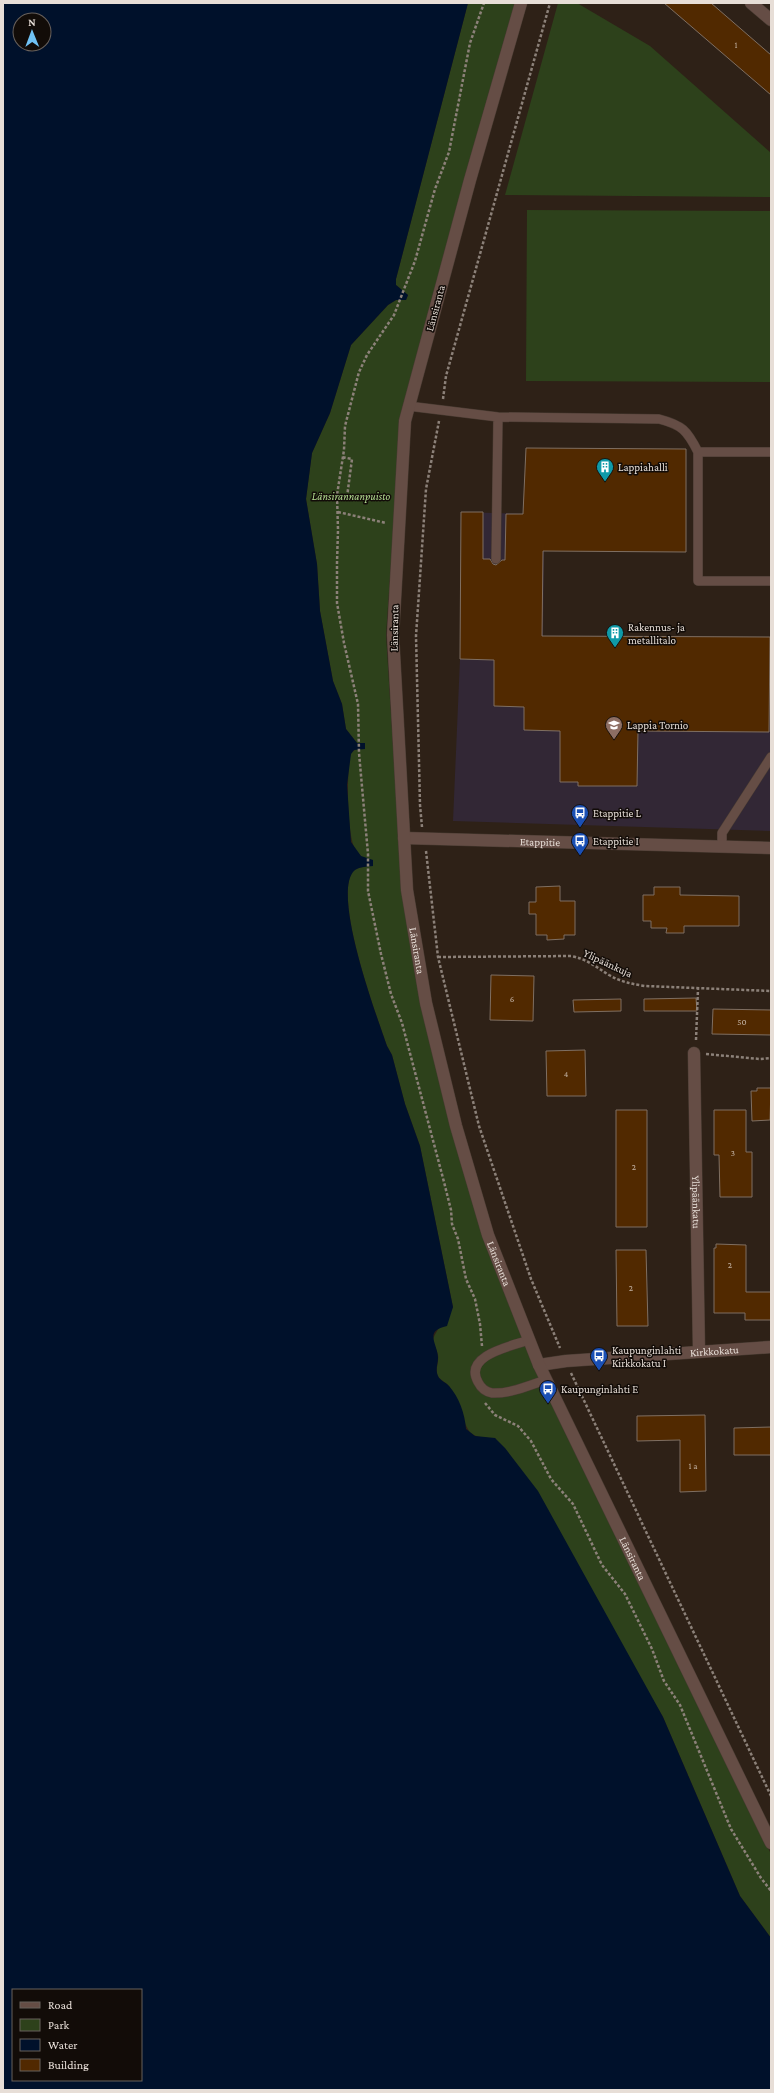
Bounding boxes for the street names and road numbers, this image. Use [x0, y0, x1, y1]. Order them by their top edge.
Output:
street label: Länsiranta [423, 284, 447, 332]
street label: Länsiranta [388, 604, 400, 652]
street label: Etappitie [520, 835, 560, 849]
street label: Länsiranta [407, 926, 427, 975]
street label: Ylipäänkuja [581, 947, 634, 980]
street label: Ylipäänkatu [689, 1175, 703, 1229]
street label: Länsiranta [485, 1239, 513, 1288]
street label: Kirkkokatu [690, 1343, 739, 1359]
street label: Länsiranta [617, 1535, 649, 1582]

